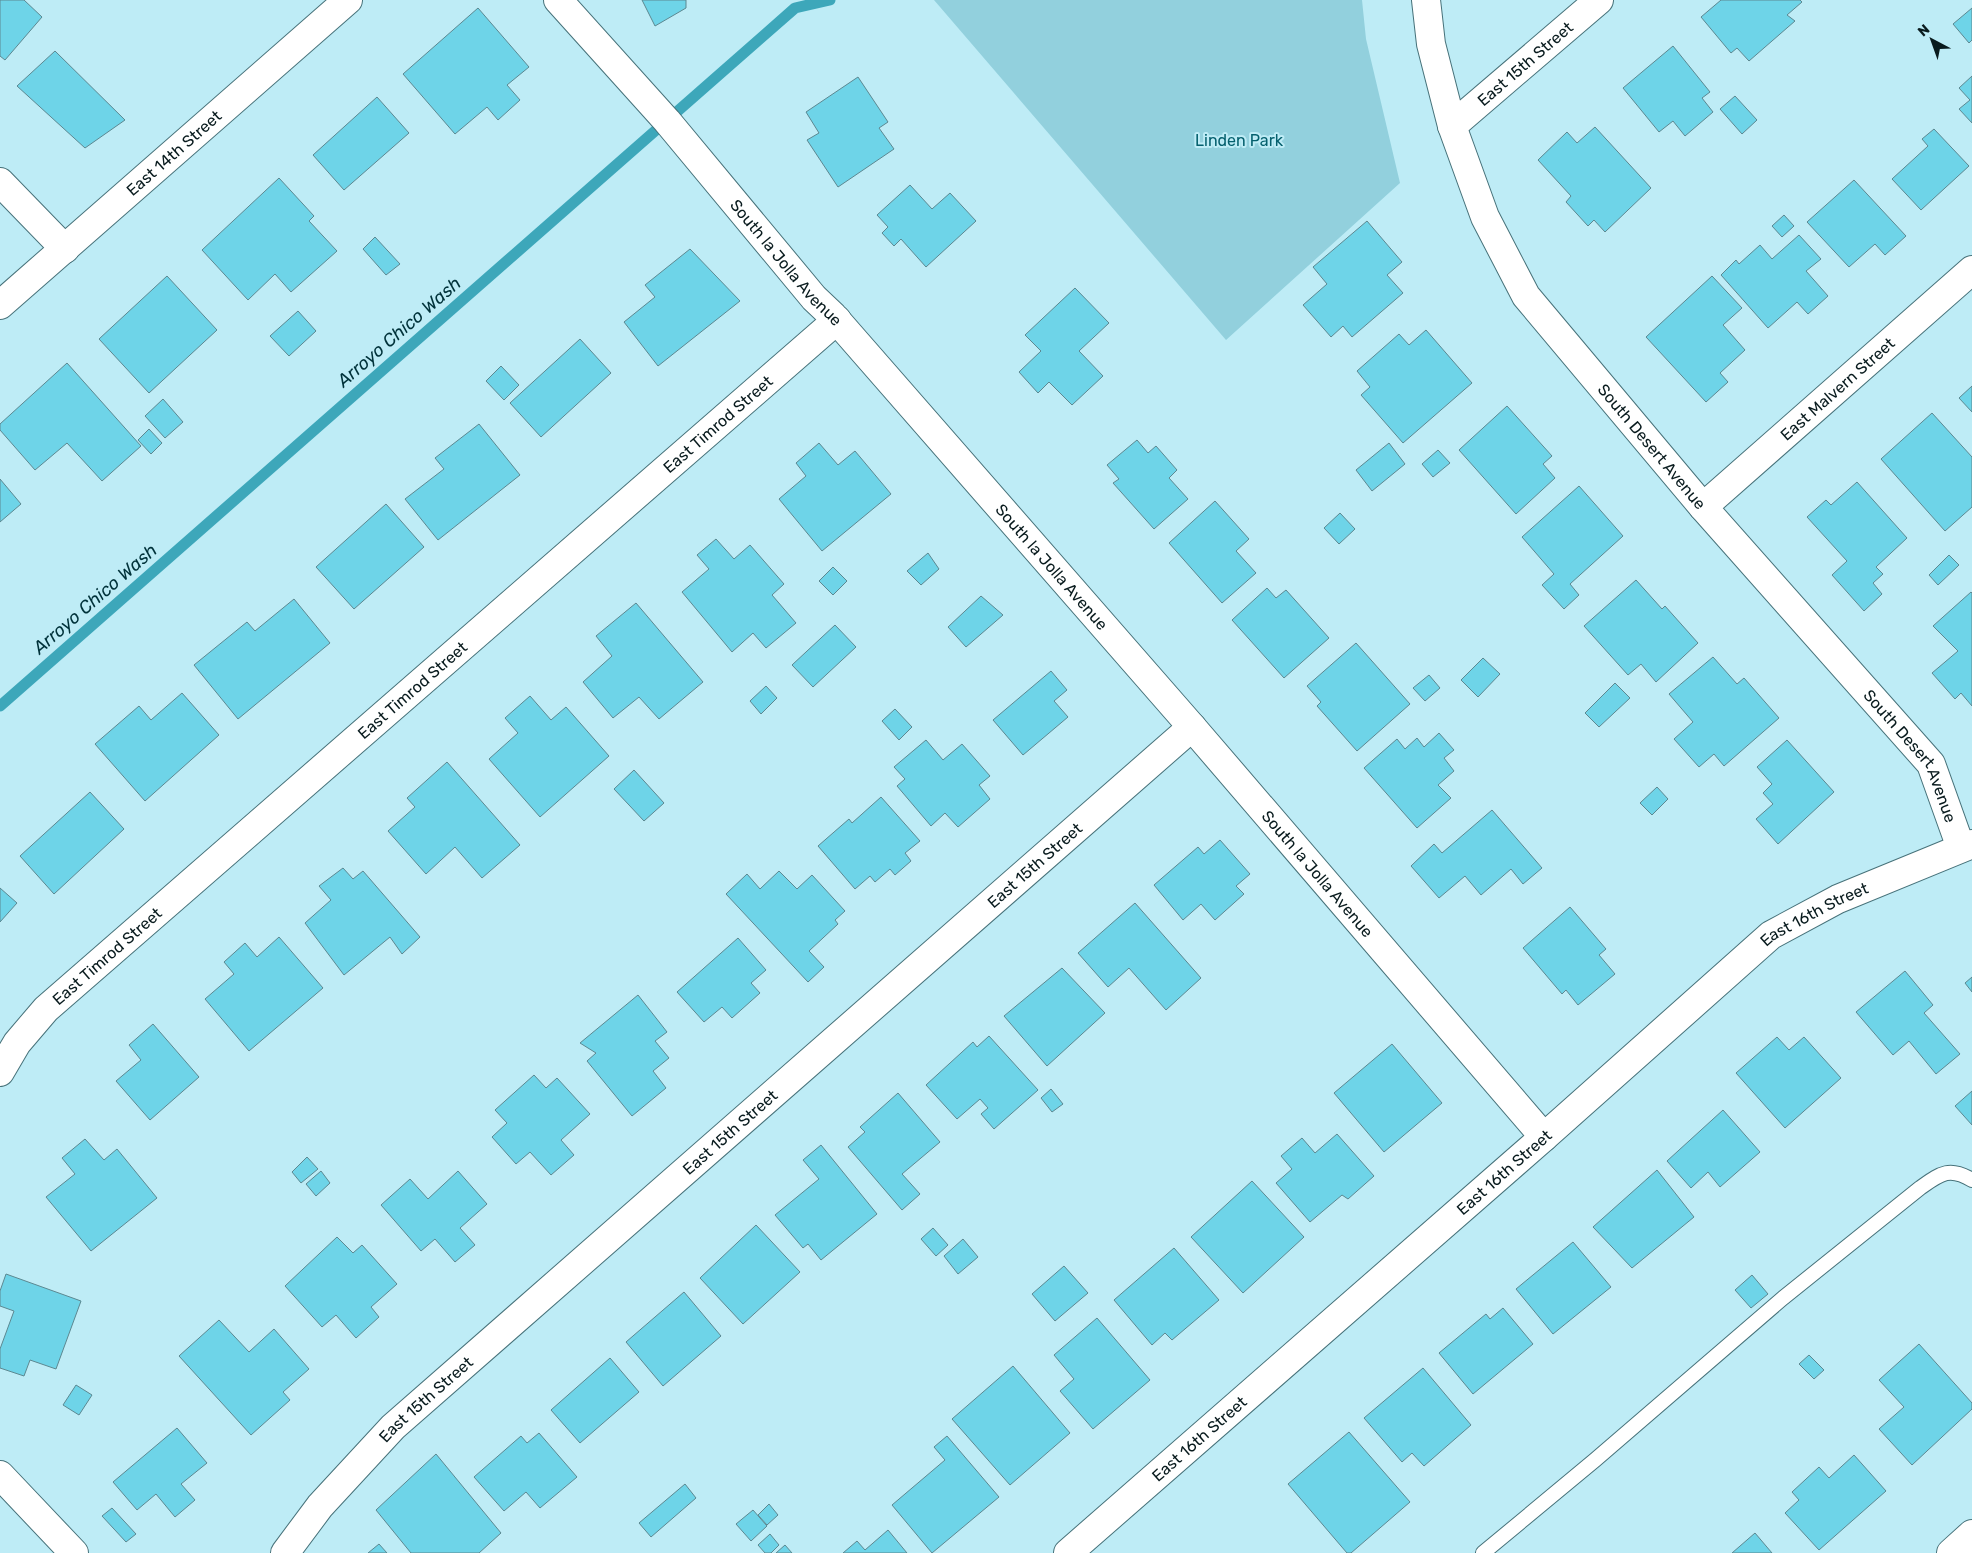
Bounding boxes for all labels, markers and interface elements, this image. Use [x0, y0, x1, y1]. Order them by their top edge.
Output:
north arrow [1907, 15, 1957, 65]
street label: East 15th Street [1474, 18, 1577, 110]
text: N [1914, 21, 1933, 40]
street label: East 14th Street [123, 106, 225, 200]
park label: Linden Park [1195, 131, 1284, 150]
street label: South la Jolla Avenue [726, 196, 846, 330]
water label: Arroyo Chico Wash [332, 272, 466, 392]
street label: East Malvern Street [1777, 334, 1899, 444]
street label: East Timrod Street [659, 372, 777, 477]
street label: South Desert Avenue [1594, 380, 1710, 513]
street label: South la Jolla Avenue [992, 500, 1112, 634]
water label: Arroyo Chico Wash [28, 539, 162, 659]
street label: East Timrod Street [354, 638, 471, 743]
street label: South Desert Avenue [1859, 686, 1960, 825]
street label: South la Jolla Avenue [1258, 807, 1377, 941]
street label: East 15th Street [984, 819, 1086, 912]
street label: East 16th Street [1756, 879, 1871, 950]
street label: East Timrod Street [49, 904, 166, 1009]
street label: East 15th Street [679, 1086, 781, 1179]
street label: East 16th Street [1453, 1126, 1556, 1219]
street label: East 15th Street [375, 1353, 477, 1446]
street label: East 16th Street [1148, 1392, 1251, 1485]

